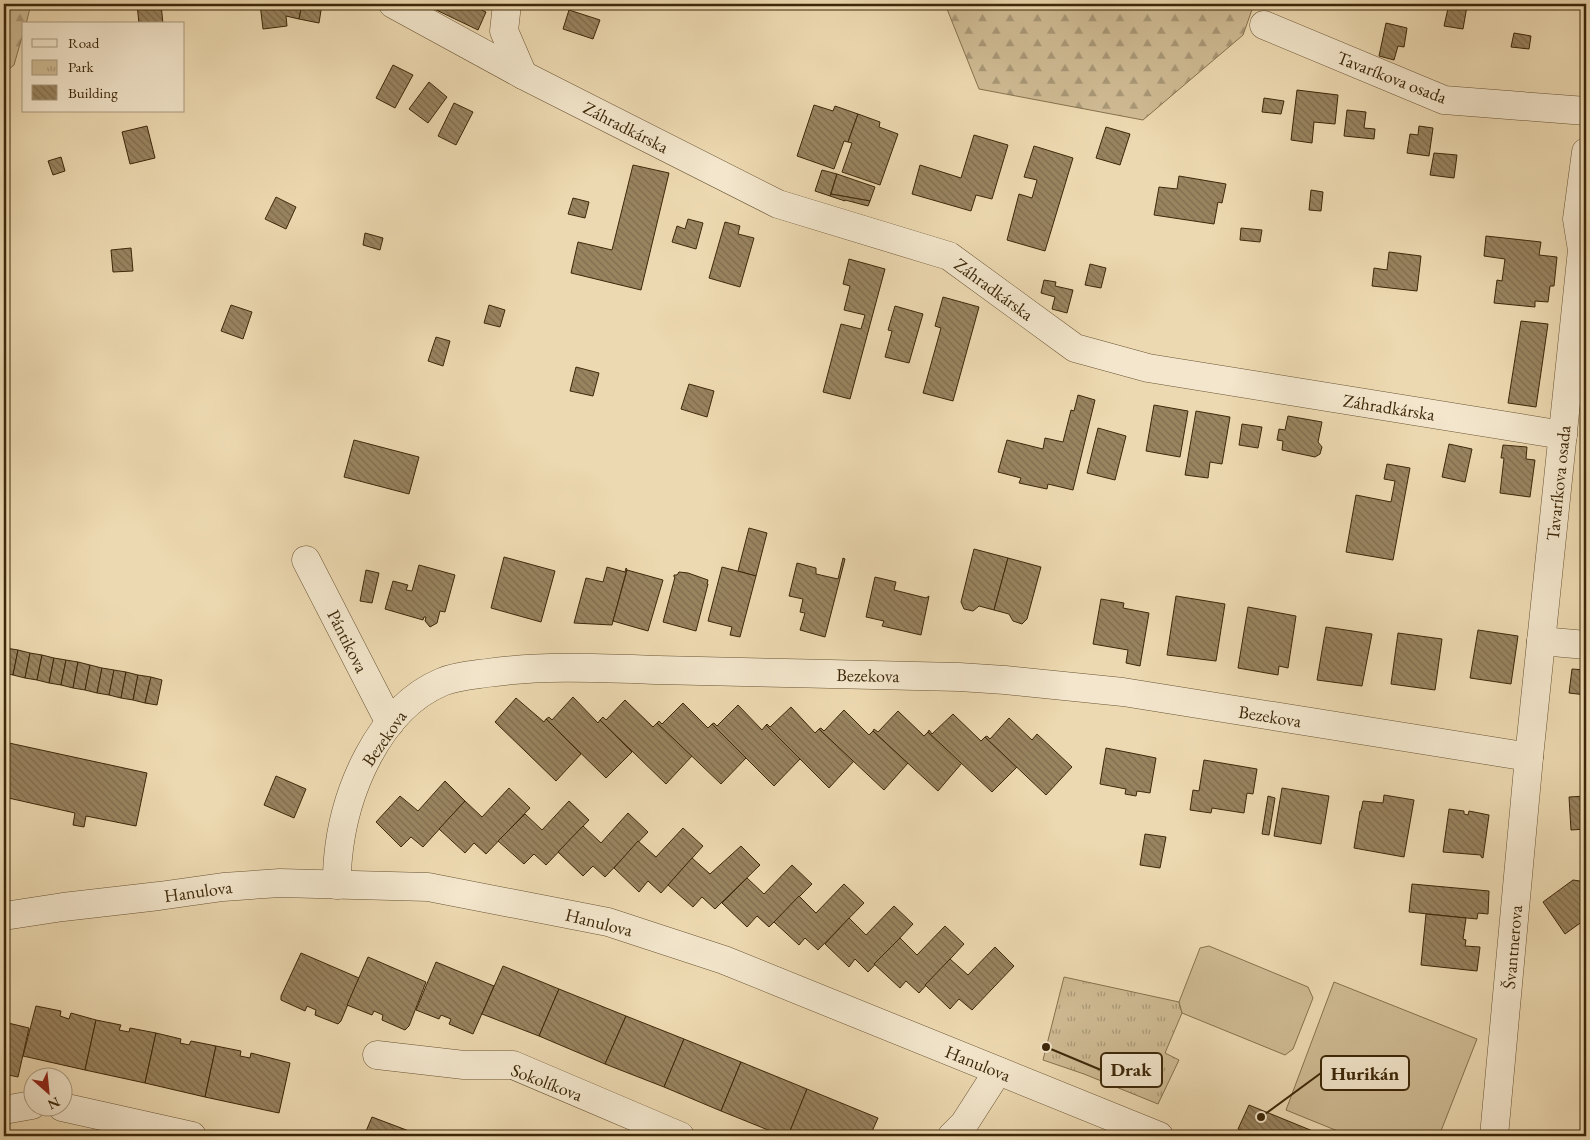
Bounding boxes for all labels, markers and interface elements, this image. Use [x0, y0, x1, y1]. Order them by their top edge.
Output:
legend [22, 22, 185, 112]
text: Road [68, 33, 100, 52]
street label: Tavaríkova osada [1334, 45, 1451, 109]
text: Park [68, 57, 95, 76]
text: Building [68, 83, 118, 102]
street label: Záhradkárska [579, 96, 673, 159]
street label: Záhradkárska [950, 252, 1039, 326]
street label: Záhradkárska [1341, 388, 1437, 426]
street label: Tavaríkova osada [1541, 423, 1576, 542]
street label: Pántikova [322, 606, 374, 677]
street label: Bezekova [836, 663, 901, 687]
street label: Bezekova [1237, 700, 1304, 732]
street label: Bezekova [356, 705, 412, 771]
street label: Hanulova [162, 875, 234, 907]
street label: Hanulova [563, 903, 636, 942]
street label: Švantnerova [1497, 903, 1527, 990]
street label: Hanulova [942, 1040, 1015, 1087]
callout: Drak [1101, 1053, 1162, 1087]
callout: Hurikán [1321, 1056, 1409, 1090]
text: Drak [1110, 1057, 1152, 1082]
street label: Sokolíkova [508, 1058, 587, 1106]
text: Hurikán [1331, 1061, 1399, 1086]
north arrow [22, 1068, 72, 1118]
text: N [44, 1093, 63, 1114]

